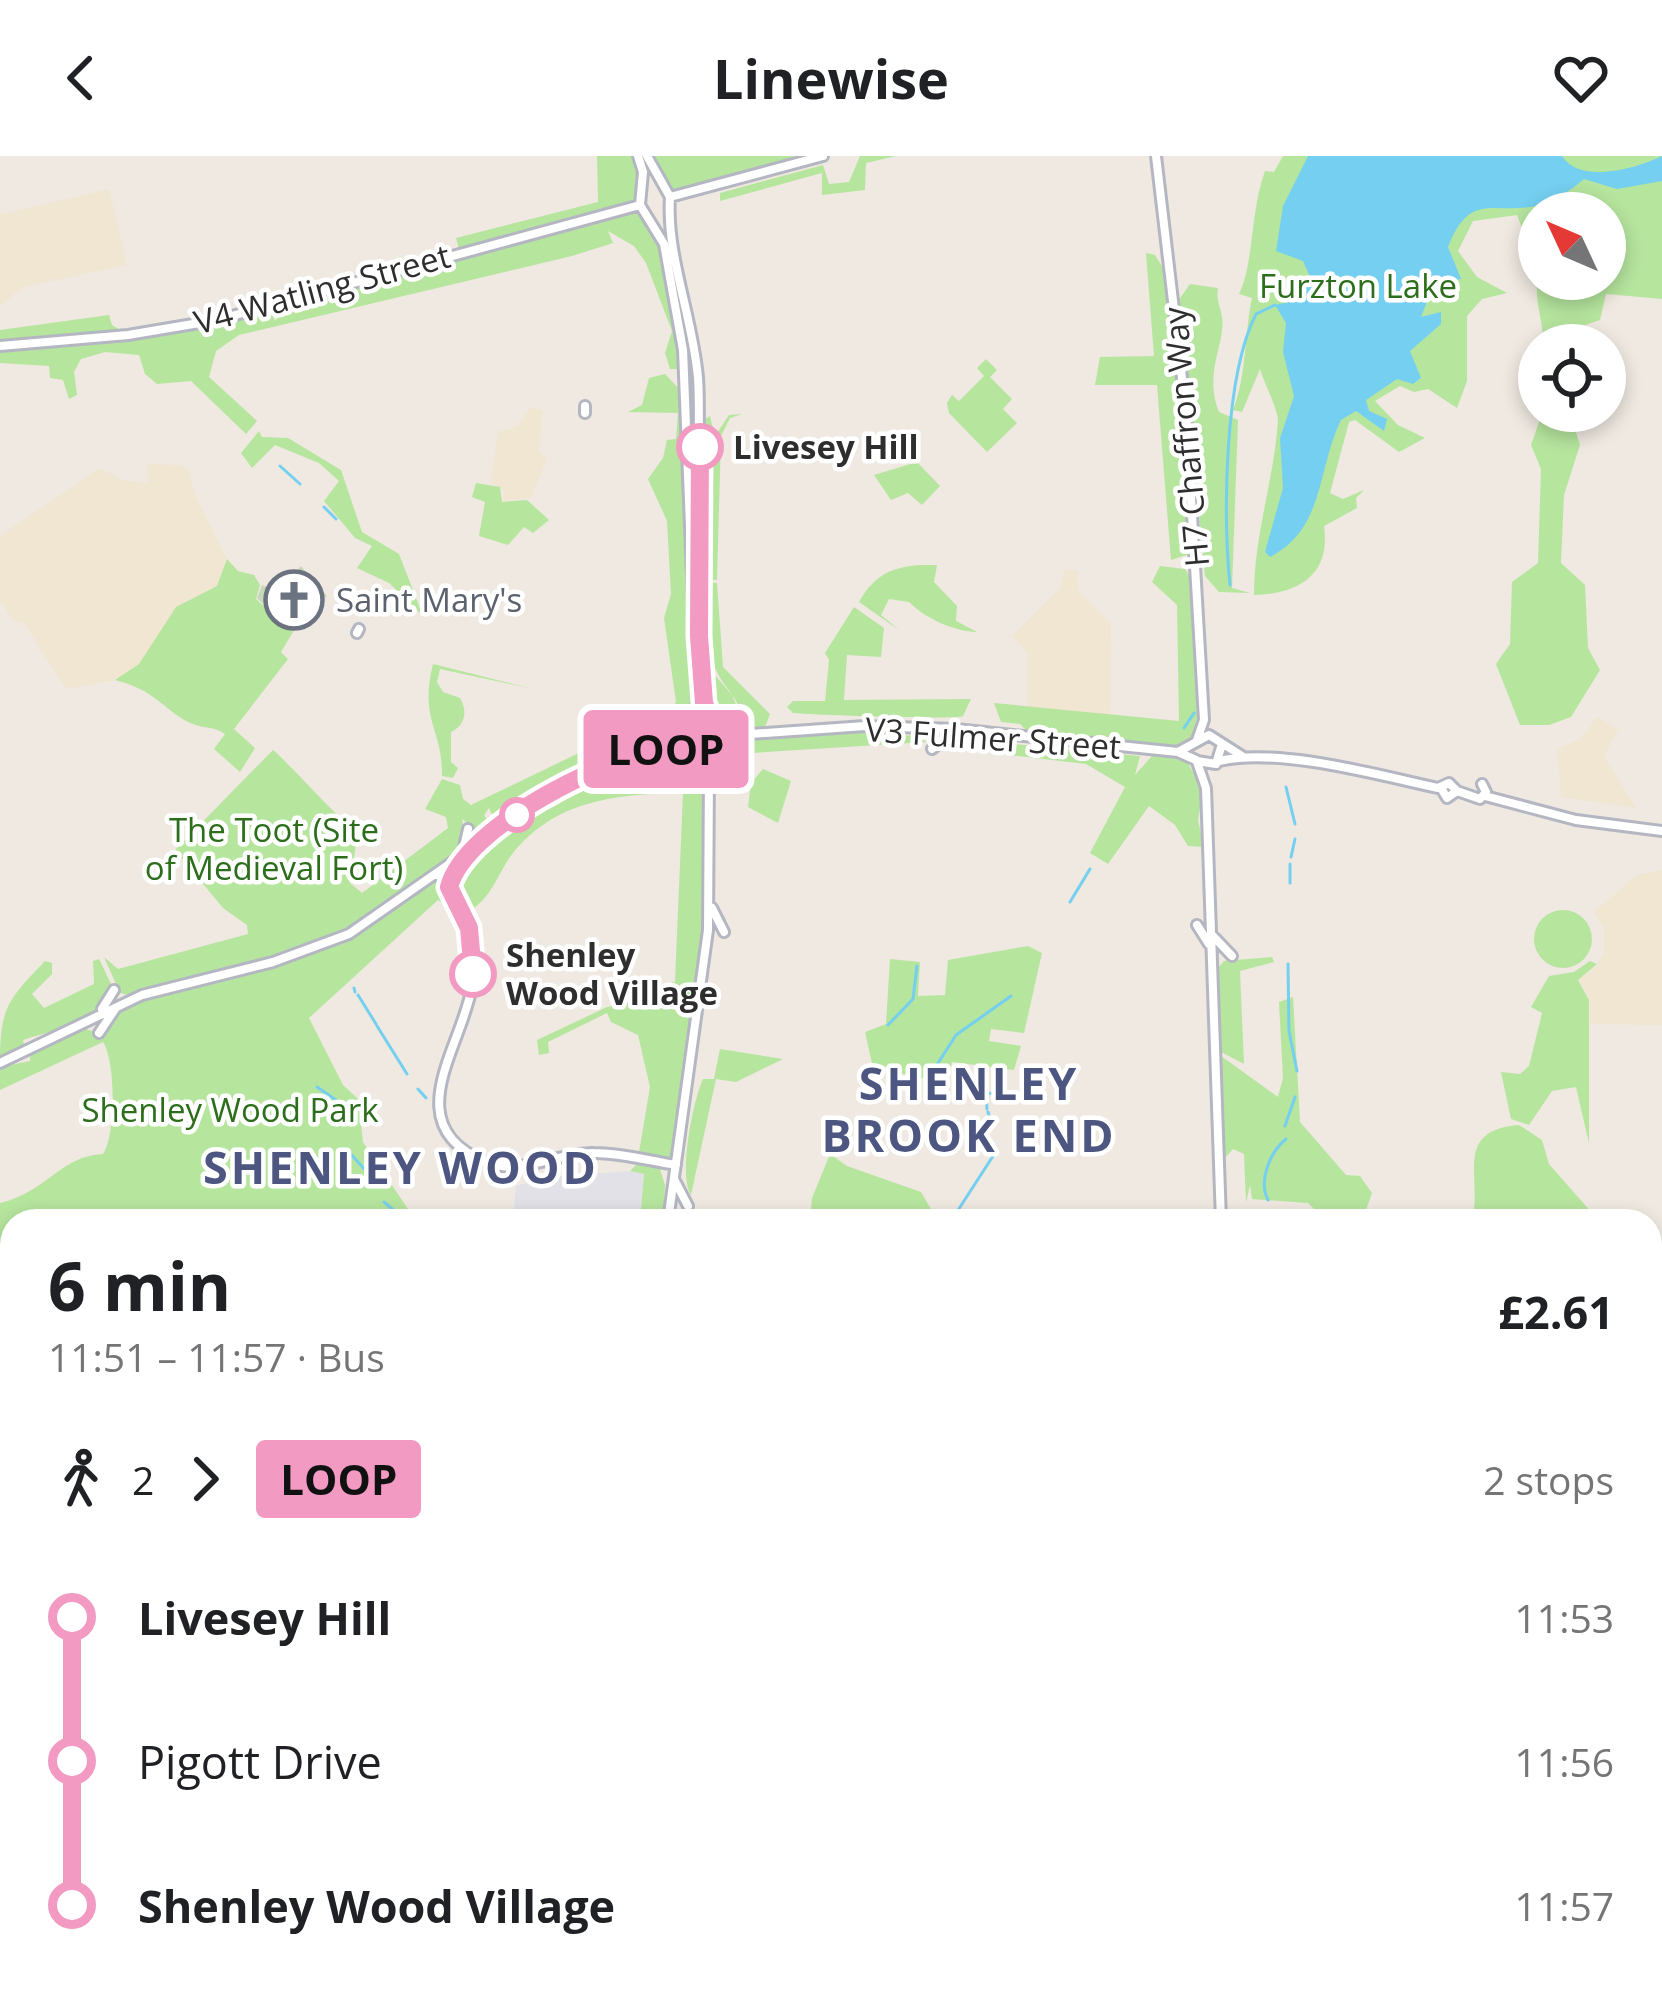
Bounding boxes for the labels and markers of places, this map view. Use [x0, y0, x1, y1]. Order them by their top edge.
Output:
place label: Livesey Hill [733, 424, 919, 469]
marker: Livesey Hill [678, 425, 722, 469]
church icon: Saint Mary's [263, 569, 325, 631]
place label: Saint Mary's [336, 577, 522, 622]
unlabelled marker [501, 799, 533, 831]
place label: Shenley Wood Village [506, 932, 718, 1015]
marker: Shenley Wood Village [451, 952, 495, 996]

